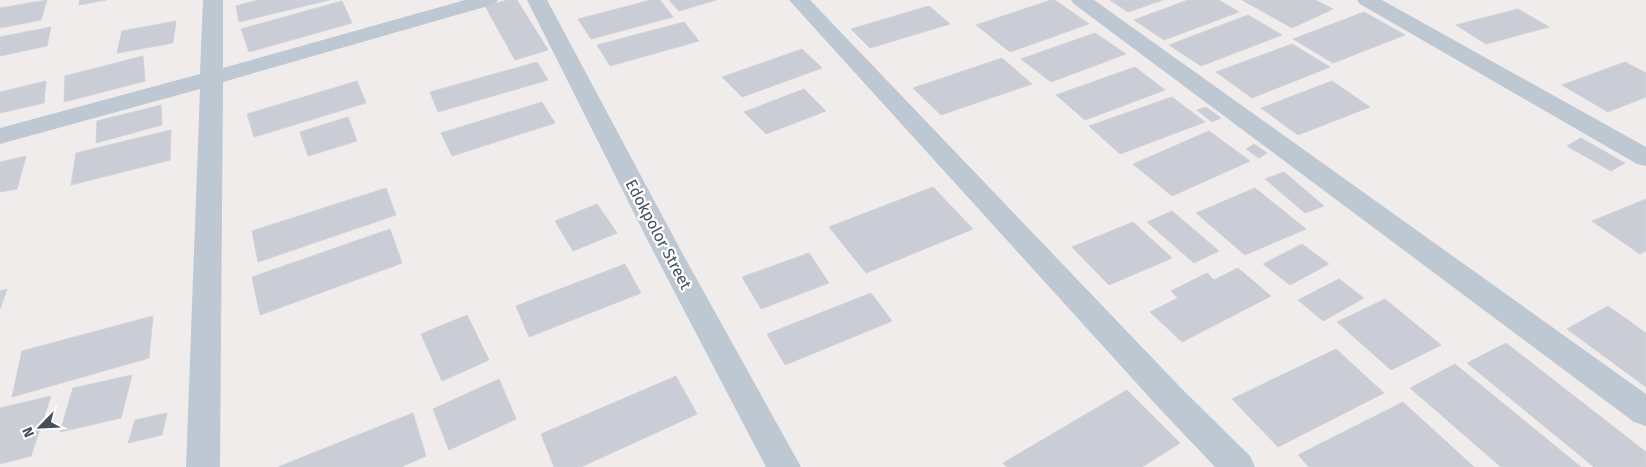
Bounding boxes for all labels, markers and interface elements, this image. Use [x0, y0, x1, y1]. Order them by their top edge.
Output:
street label: Edokpolor Street [622, 176, 696, 293]
north arrow [15, 402, 65, 452]
text: N [19, 424, 38, 440]

